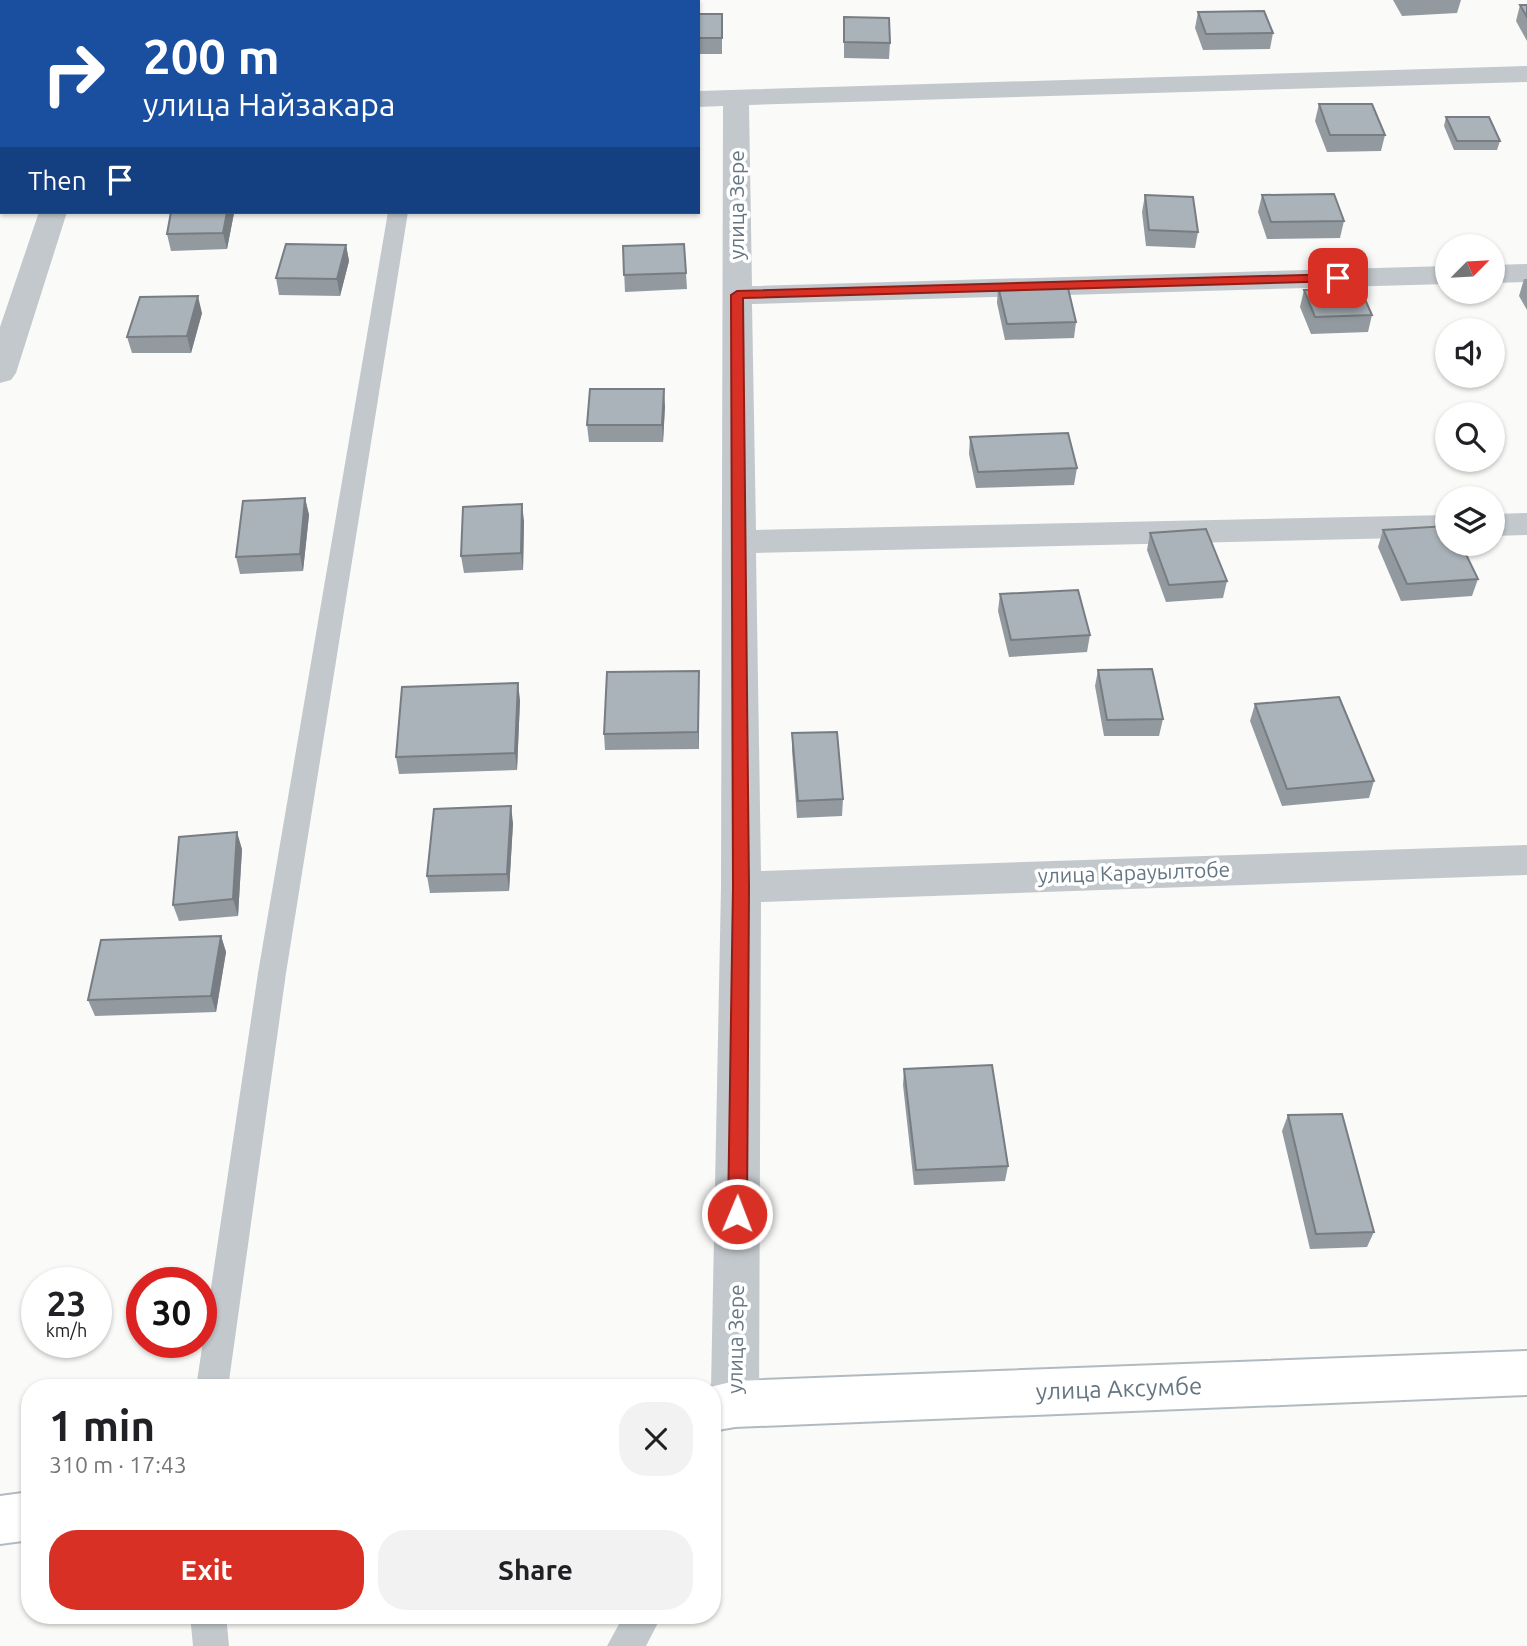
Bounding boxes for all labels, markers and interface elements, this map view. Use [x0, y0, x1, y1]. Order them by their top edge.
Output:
icon: right [28, 28, 119, 119]
text: 200 m [143, 28, 280, 83]
text: улица Найзакара [143, 86, 395, 122]
street label: улица Зере [724, 150, 748, 260]
icon: arrive [101, 161, 139, 199]
text: Then [28, 166, 87, 195]
north arrow [1435, 234, 1505, 304]
map controls [1435, 234, 1505, 556]
pin [1308, 248, 1368, 308]
icon: arrive [1319, 259, 1357, 297]
button: sound [1435, 318, 1505, 388]
button: search [1435, 402, 1505, 472]
button: layers [1435, 486, 1505, 556]
street label: улица Карауылтобе [1037, 857, 1231, 887]
position arrow [700, 1177, 774, 1251]
speed limit sign: 30 [126, 1267, 217, 1358]
text: 23 [47, 1283, 86, 1323]
street label: улица Зере [722, 1284, 748, 1394]
text: km/h [46, 1320, 87, 1340]
street label: улица Аксумбе [1035, 1372, 1203, 1405]
text: 1 min [49, 1402, 155, 1449]
button: close [619, 1402, 693, 1476]
text: 310 m · 17:43 [49, 1452, 187, 1477]
button: Exit [49, 1530, 364, 1610]
button: Share [378, 1530, 693, 1610]

